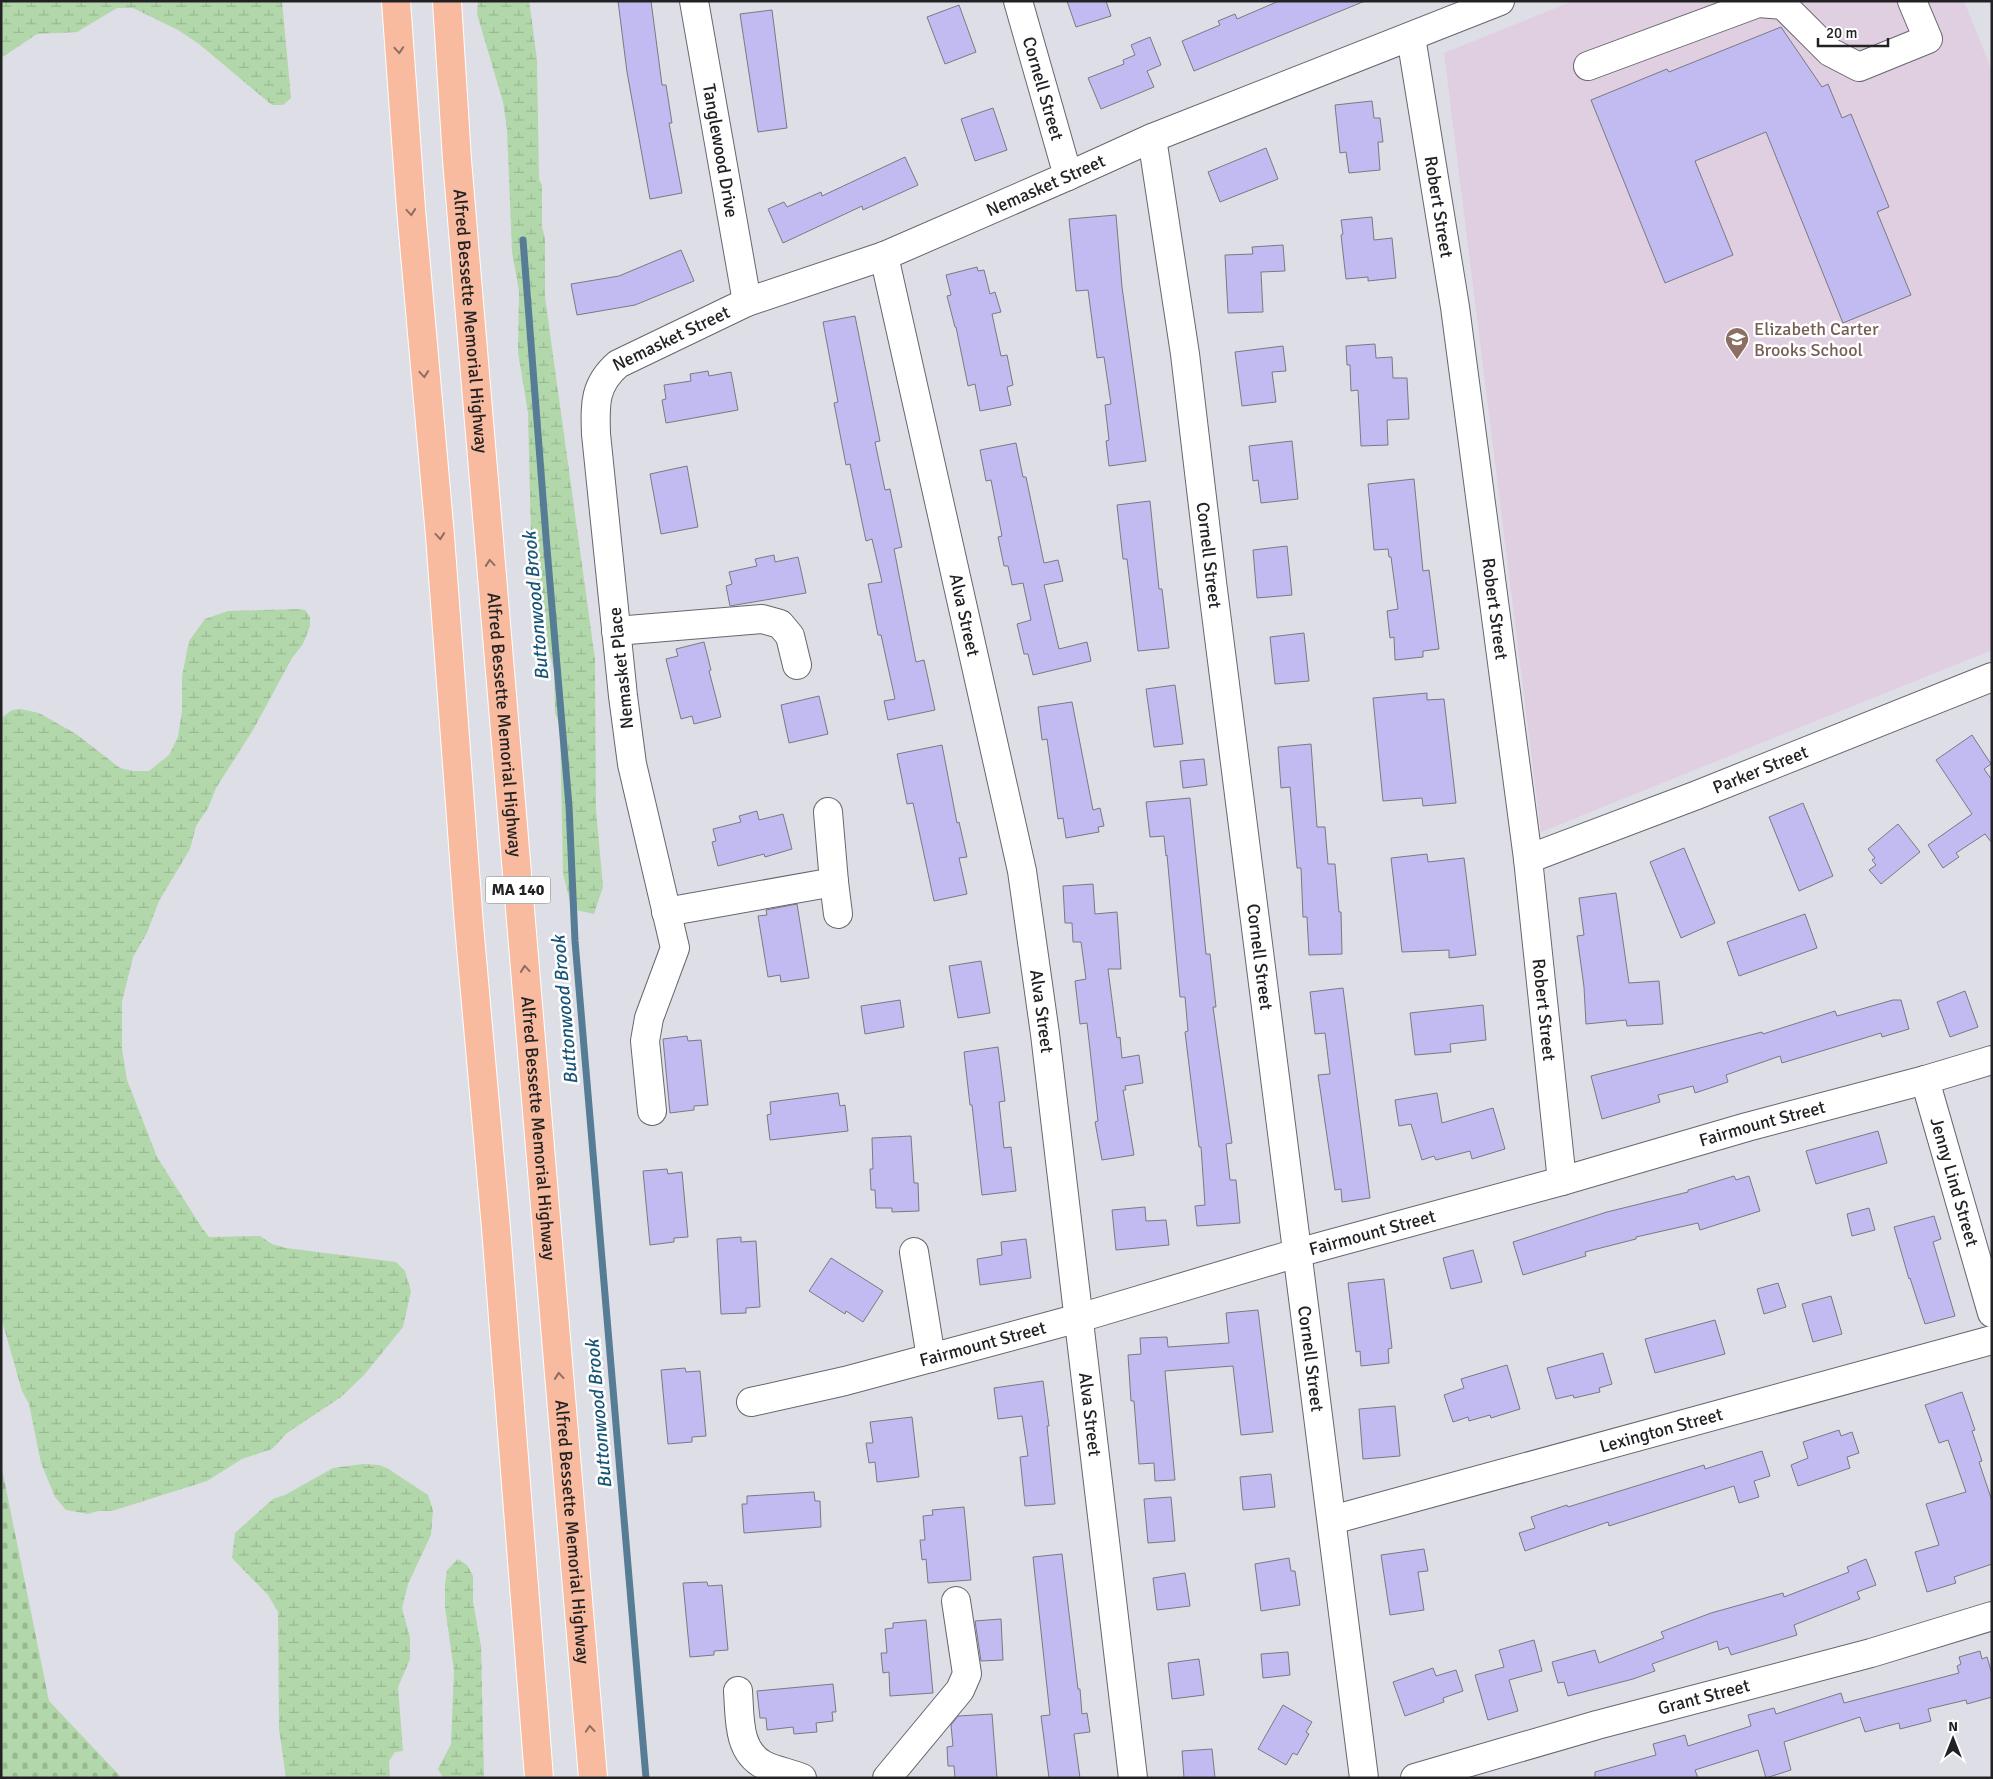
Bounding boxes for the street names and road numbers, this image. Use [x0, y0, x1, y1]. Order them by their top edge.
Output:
street label: Cornell Street [1018, 34, 1068, 143]
street label: Tanglewood Drive [698, 82, 743, 219]
street label: Nemasket Street [983, 150, 1108, 221]
street label: Robert Street [1420, 154, 1458, 259]
street label: Alfred Bessette Memorial Highway [448, 188, 493, 455]
street label: Nemasket Street [609, 301, 733, 376]
street label: Cornell Street [1192, 501, 1226, 610]
street label: Robert Street [1477, 556, 1513, 661]
street label: Alva Street [945, 572, 985, 659]
street label: Alfred Bessette Memorial Highway [482, 592, 527, 858]
street label: Nemasket Place [604, 606, 638, 730]
street label: Parker Street [1710, 741, 1811, 799]
road number: MA 140 [486, 876, 550, 904]
street label: Cornell Street [1242, 902, 1277, 1011]
street label: Robert Street [1528, 958, 1560, 1062]
street label: Alva Street [1025, 968, 1058, 1054]
street label: Alfred Bessette Memorial Highway [516, 995, 561, 1262]
street label: Fairmount Street [1696, 1096, 1828, 1151]
street label: Jenny Lind Street [1925, 1115, 1983, 1249]
street label: Fairmount Street [1306, 1205, 1438, 1260]
street label: Cornell Street [1293, 1304, 1328, 1413]
street label: Fairmount Street [917, 1316, 1048, 1371]
street label: Alva Street [1074, 1371, 1106, 1458]
street label: Alfred Bessette Memorial Highway [550, 1399, 594, 1665]
street label: Lexington Street [1597, 1403, 1725, 1458]
street label: Grant Street [1655, 1674, 1752, 1720]

